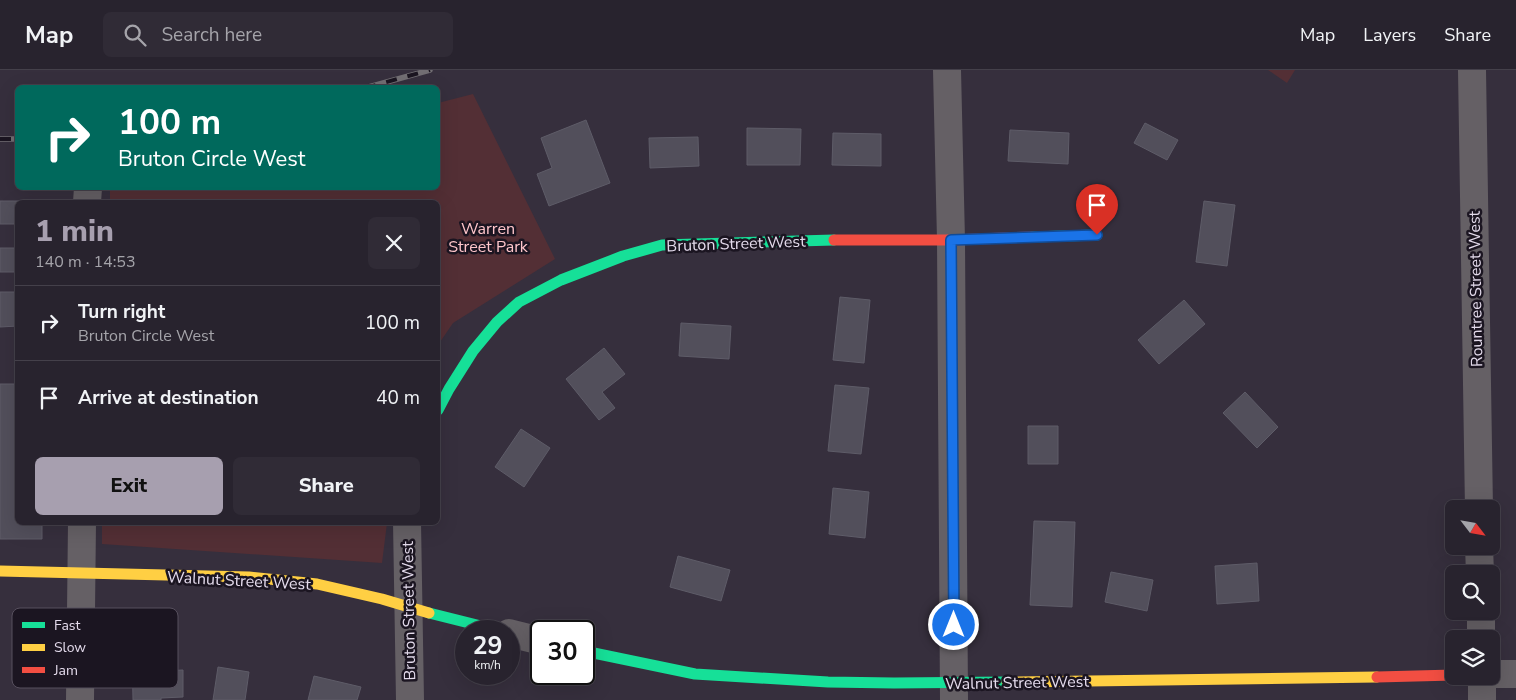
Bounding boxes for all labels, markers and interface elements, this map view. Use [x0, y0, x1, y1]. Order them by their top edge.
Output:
search box [103, 12, 453, 57]
text: Map [25, 19, 73, 51]
icon: search [121, 21, 149, 49]
text: Search here [161, 22, 262, 48]
text: Map [1300, 23, 1335, 47]
text: Layers [1363, 23, 1416, 47]
text: Share [1444, 23, 1491, 47]
text: 100 m [118, 99, 221, 146]
icon: right [35, 105, 100, 170]
text: Bruton Circle West [118, 144, 305, 174]
pin [1076, 184, 1118, 235]
icon: arrive [1083, 191, 1111, 219]
street label: Rountree Street West [1464, 210, 1488, 367]
text: 1 min [35, 211, 114, 252]
button: close [368, 217, 420, 269]
park label: Warren Street Park [448, 218, 529, 258]
street label: Bruton Street West [666, 231, 806, 257]
text: 140 m · 14:53 [35, 251, 136, 273]
text: Turn right [78, 299, 165, 325]
icon: right [35, 309, 63, 337]
text: 100 m [365, 310, 420, 336]
text: Bruton Circle West [78, 325, 214, 347]
icon: arrive [35, 384, 63, 412]
text: Arrive at destination [78, 385, 259, 411]
text: 40 m [376, 385, 420, 411]
button: Exit [35, 457, 223, 515]
button: Share [233, 457, 420, 515]
north arrow [1445, 500, 1500, 555]
map controls [1445, 500, 1500, 685]
street label: Bruton Street West [397, 541, 421, 681]
button: search [1445, 565, 1500, 620]
street label: Walnut Street West [167, 566, 312, 596]
position arrow [927, 598, 979, 650]
legend [12, 608, 178, 688]
text: Fast [54, 616, 80, 635]
speed limit sign: 30 [530, 620, 595, 685]
text: 29 [472, 629, 503, 663]
button: layers [1445, 630, 1500, 685]
text: Slow [54, 638, 86, 657]
text: km/h [474, 657, 501, 673]
text: Jam [53, 661, 78, 680]
street label: Walnut Street West [945, 671, 1090, 695]

